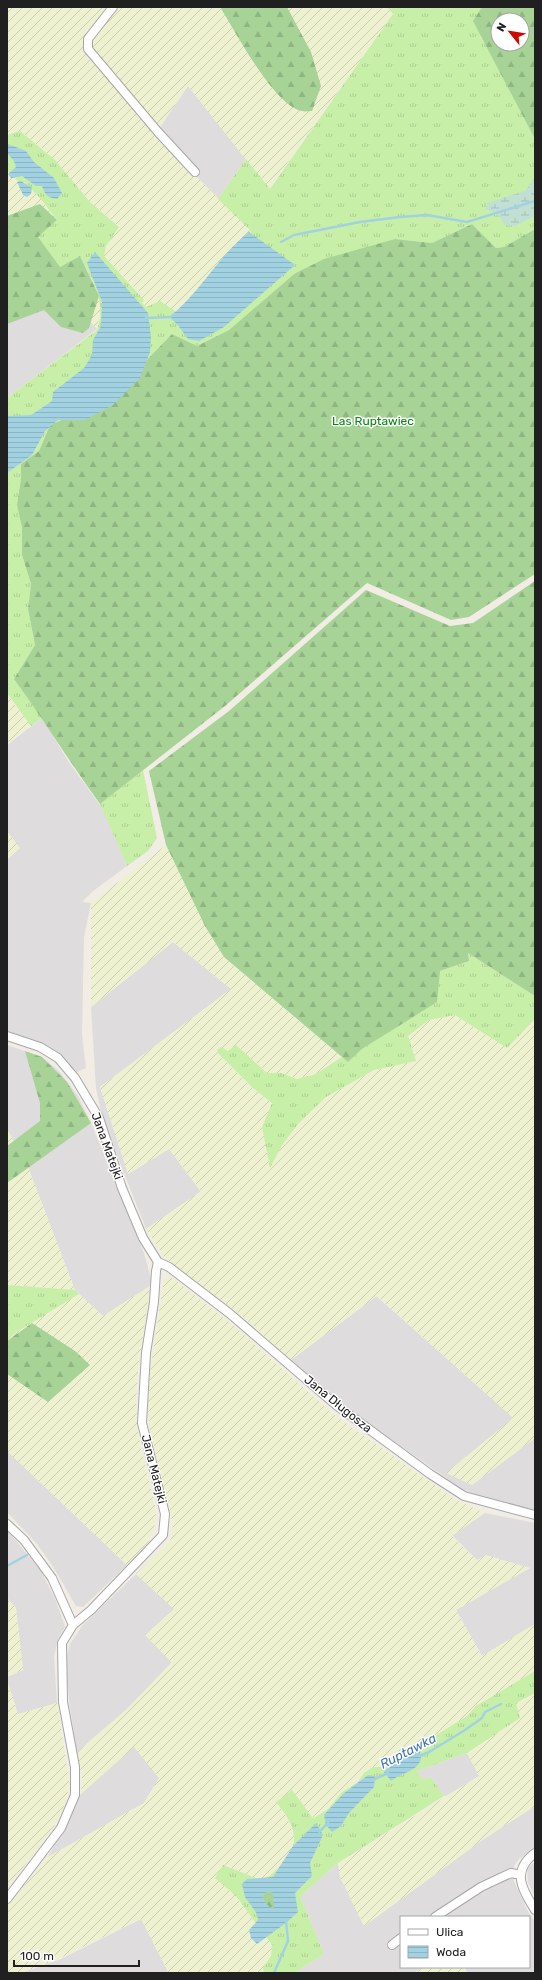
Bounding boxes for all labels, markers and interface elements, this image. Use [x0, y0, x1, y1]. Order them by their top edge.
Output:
north arrow [490, 12, 530, 52]
text: N [494, 21, 509, 34]
park label: Las Ruptawiec [332, 414, 414, 428]
street label: Jana Matejki [88, 1110, 126, 1182]
street label: Jana Długosza [301, 1373, 375, 1435]
street label: Jana Matejki [139, 1433, 169, 1505]
water label: Ruptawka [377, 1730, 439, 1772]
legend [400, 1916, 530, 1968]
text: Ulica [436, 1925, 463, 1939]
scale bar [14, 1942, 139, 1968]
text: Woda [436, 1945, 466, 1959]
text: 100 m [20, 1949, 54, 1963]

